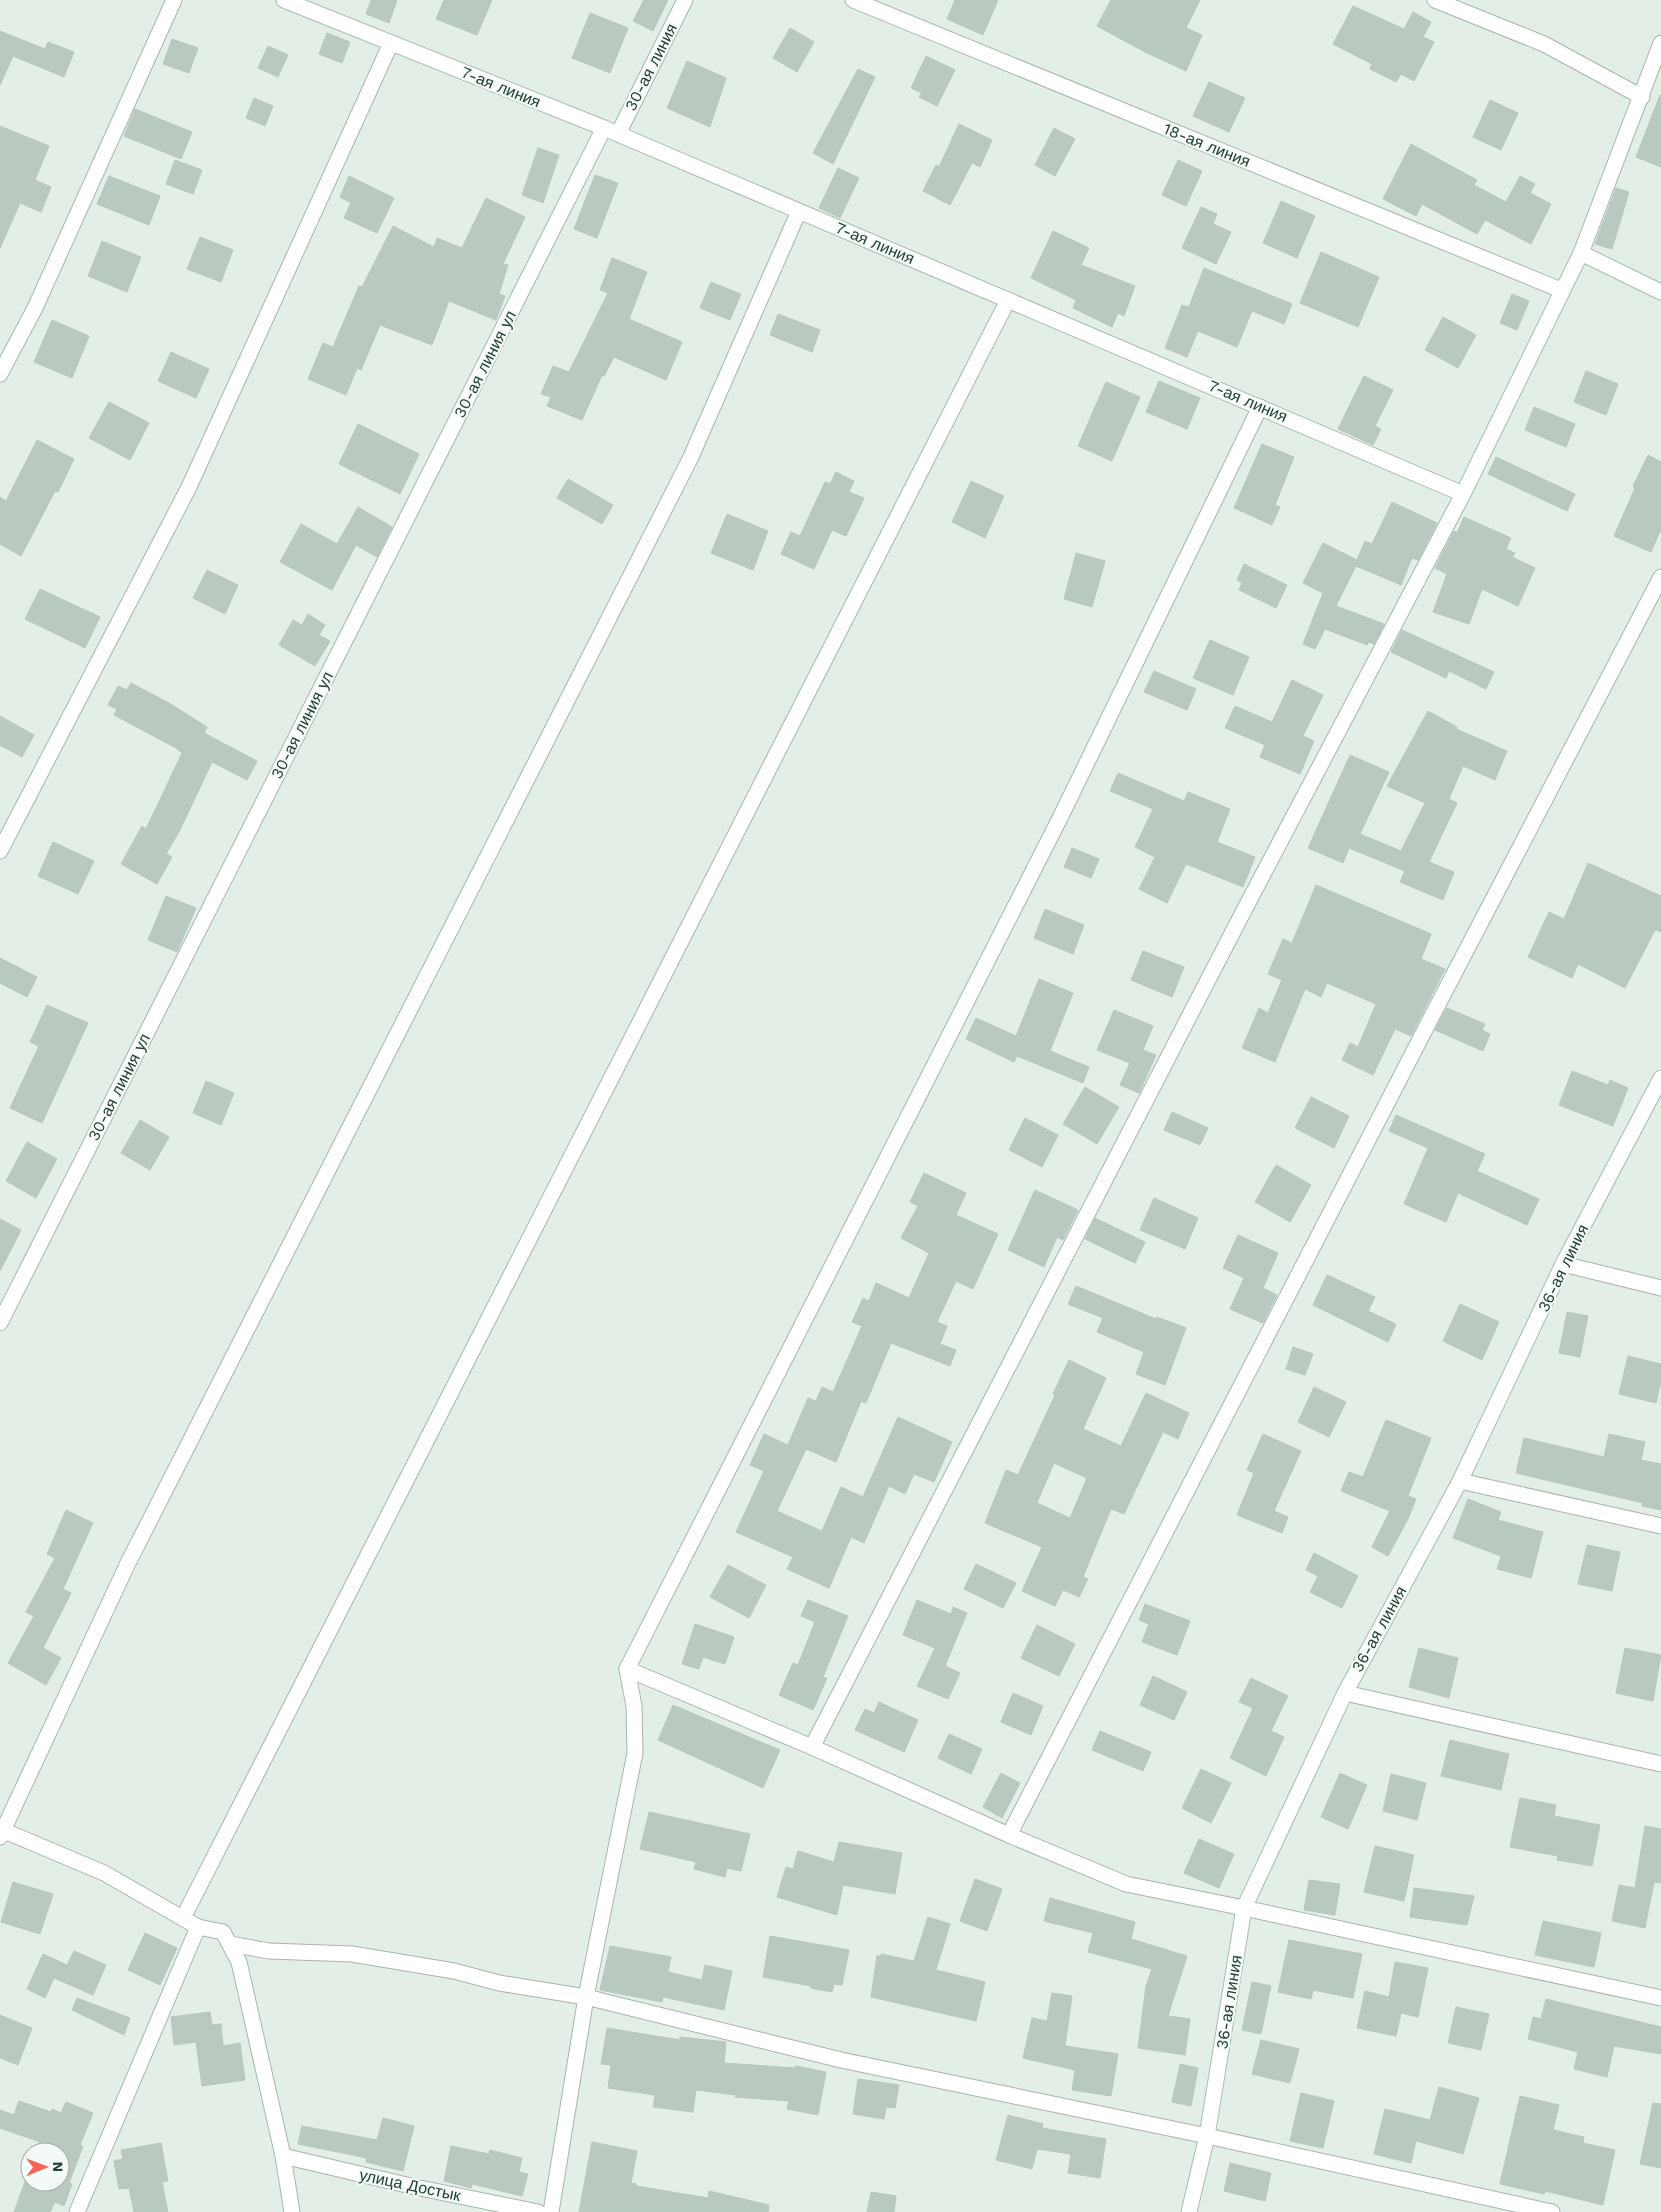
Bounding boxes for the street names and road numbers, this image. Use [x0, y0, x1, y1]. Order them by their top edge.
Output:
street label: 30-ая линия [621, 20, 681, 114]
street label: 7-ая линия [458, 62, 544, 112]
street label: 18-ая линия [1161, 119, 1253, 171]
street label: 7-ая линия [833, 218, 917, 268]
street label: 30-ая линия ул [450, 307, 520, 421]
street label: 7-ая линия [1206, 376, 1290, 426]
street label: 30-ая линия ул [267, 668, 337, 782]
street label: 30-ая линия ул [84, 1030, 154, 1144]
street label: 36-ая линия [1534, 1221, 1592, 1315]
street label: 36-ая линия [1348, 1583, 1410, 1675]
street label: 36-ая линия [1212, 1954, 1246, 2050]
street label: улица Достык [358, 2165, 463, 2205]

